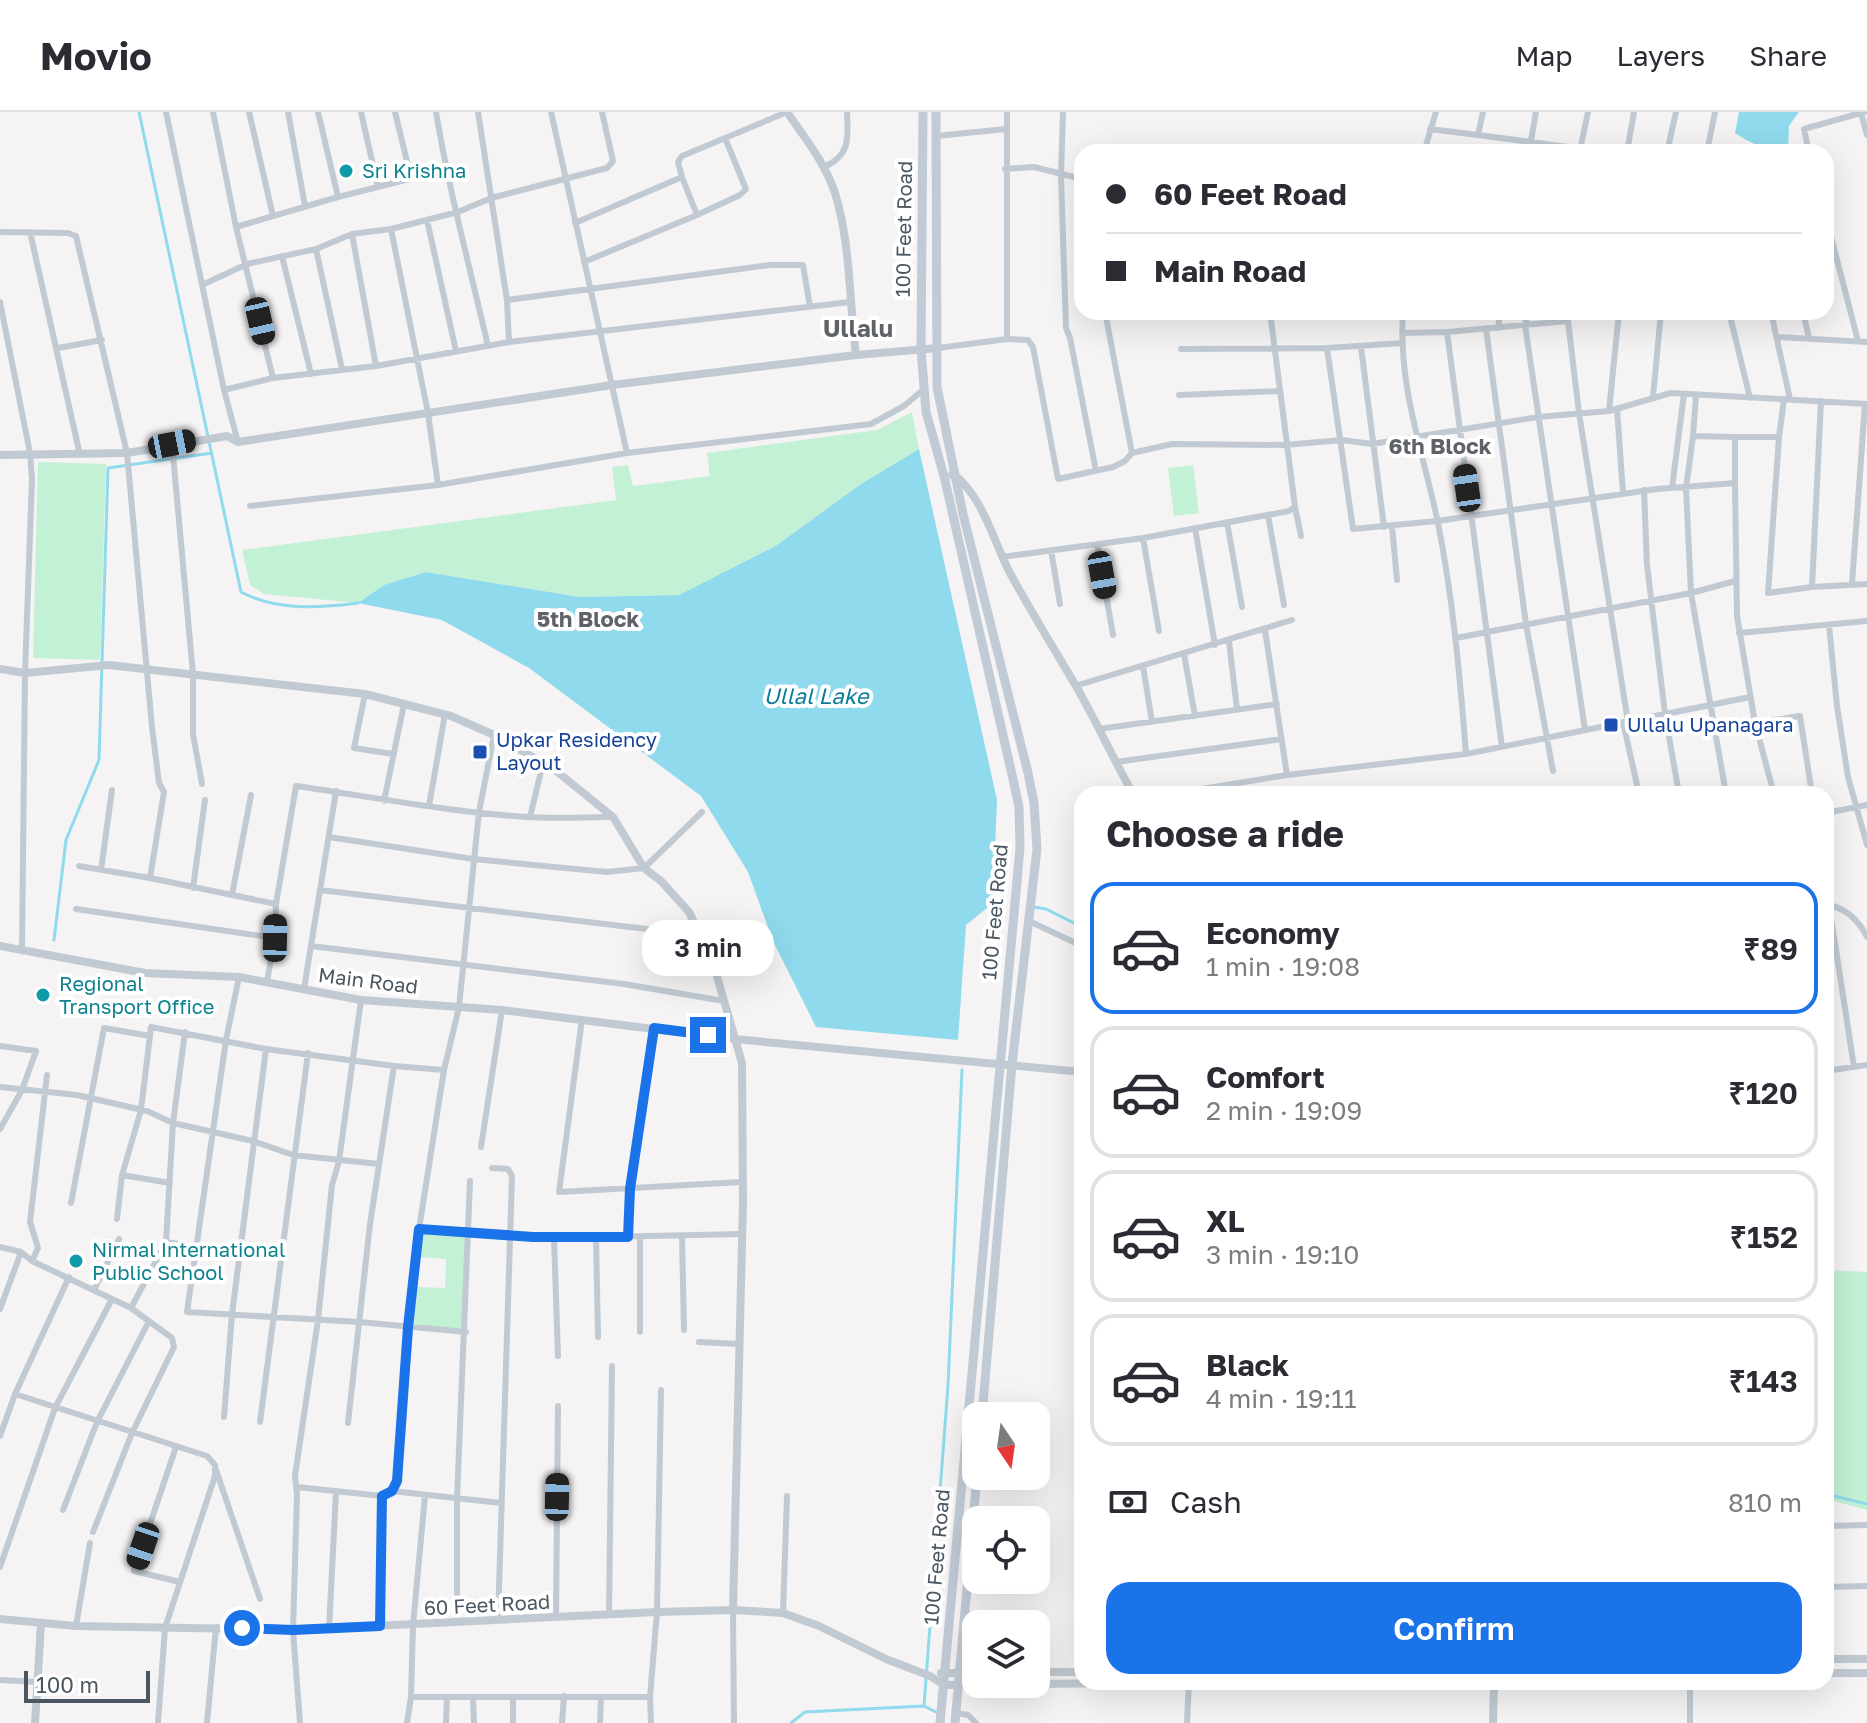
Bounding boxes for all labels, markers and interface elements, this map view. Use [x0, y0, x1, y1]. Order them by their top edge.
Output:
text: Movio [40, 33, 152, 78]
text: Map [1515, 39, 1573, 72]
text: Layers [1617, 39, 1705, 72]
text: Share [1749, 39, 1827, 72]
place label: Sri Krishna [362, 158, 466, 182]
street label: 100 Feet Road [890, 161, 916, 297]
marker: Sri Krishna [337, 162, 355, 180]
text: 60 Feet Road [1154, 176, 1347, 212]
text: Main Road [1154, 253, 1306, 289]
car [243, 295, 277, 347]
district label: Ullalu [823, 313, 893, 342]
car [146, 428, 198, 460]
district label: 6th Block [1389, 432, 1492, 459]
car [1452, 463, 1482, 513]
car [1086, 549, 1118, 601]
district label: 5th Block [537, 605, 639, 632]
water label: Ullal Lake [763, 682, 871, 709]
place label: Ullalu Upanagara [1627, 712, 1794, 736]
marker: Ullalu Upanagara [1602, 716, 1620, 734]
place label: Upkar Residency Layout [496, 727, 657, 774]
marker: Upkar Residency Layout [471, 743, 489, 761]
text: Choose a ride [1106, 812, 1344, 855]
street label: 100 Feet Road [976, 843, 1012, 981]
icon: car [1110, 912, 1182, 984]
car [263, 914, 287, 962]
text: Economy [1206, 915, 1340, 951]
callout: 3 min [642, 919, 774, 975]
text: ₹89 [1743, 931, 1798, 967]
text: 3 min [674, 932, 742, 963]
text: 1 min · 19:08 [1206, 951, 1360, 982]
street label: Main Road [317, 962, 419, 998]
place label: Regional Transport Office [59, 971, 214, 1018]
marker: Regional Transport Office [34, 986, 52, 1004]
route end [690, 1017, 726, 1053]
icon: car [1110, 1056, 1182, 1128]
text: Comfort [1206, 1059, 1325, 1095]
text: ₹120 [1729, 1075, 1798, 1111]
text: 2 min · 19:09 [1206, 1095, 1362, 1126]
icon: car [1110, 1200, 1182, 1272]
text: XL [1206, 1203, 1245, 1239]
text: ₹152 [1730, 1219, 1798, 1255]
place label: Nirmal International Public School [92, 1237, 285, 1284]
text: 3 min · 19:10 [1206, 1239, 1359, 1270]
marker: Nirmal International Public School [67, 1252, 85, 1270]
icon: car [1110, 1344, 1182, 1416]
text: Black [1206, 1347, 1289, 1383]
text: ₹143 [1729, 1363, 1798, 1399]
text: 4 min · 19:11 [1206, 1383, 1357, 1414]
north arrow [962, 1402, 1050, 1490]
map controls [962, 1402, 1050, 1698]
car [545, 1473, 569, 1521]
icon: cash [1106, 1480, 1150, 1524]
text: Cash [1170, 1484, 1242, 1520]
text: 810 m [1728, 1487, 1802, 1518]
street label: 100 Feet Road [918, 1488, 954, 1626]
button: locate [962, 1506, 1050, 1594]
car [124, 1519, 162, 1573]
button: Confirm [1106, 1582, 1802, 1674]
street label: 60 Feet Road [423, 1589, 551, 1619]
route start [224, 1610, 260, 1646]
button: layers [962, 1610, 1050, 1698]
scale bar [24, 1667, 150, 1703]
text: 100 m [36, 1671, 99, 1698]

